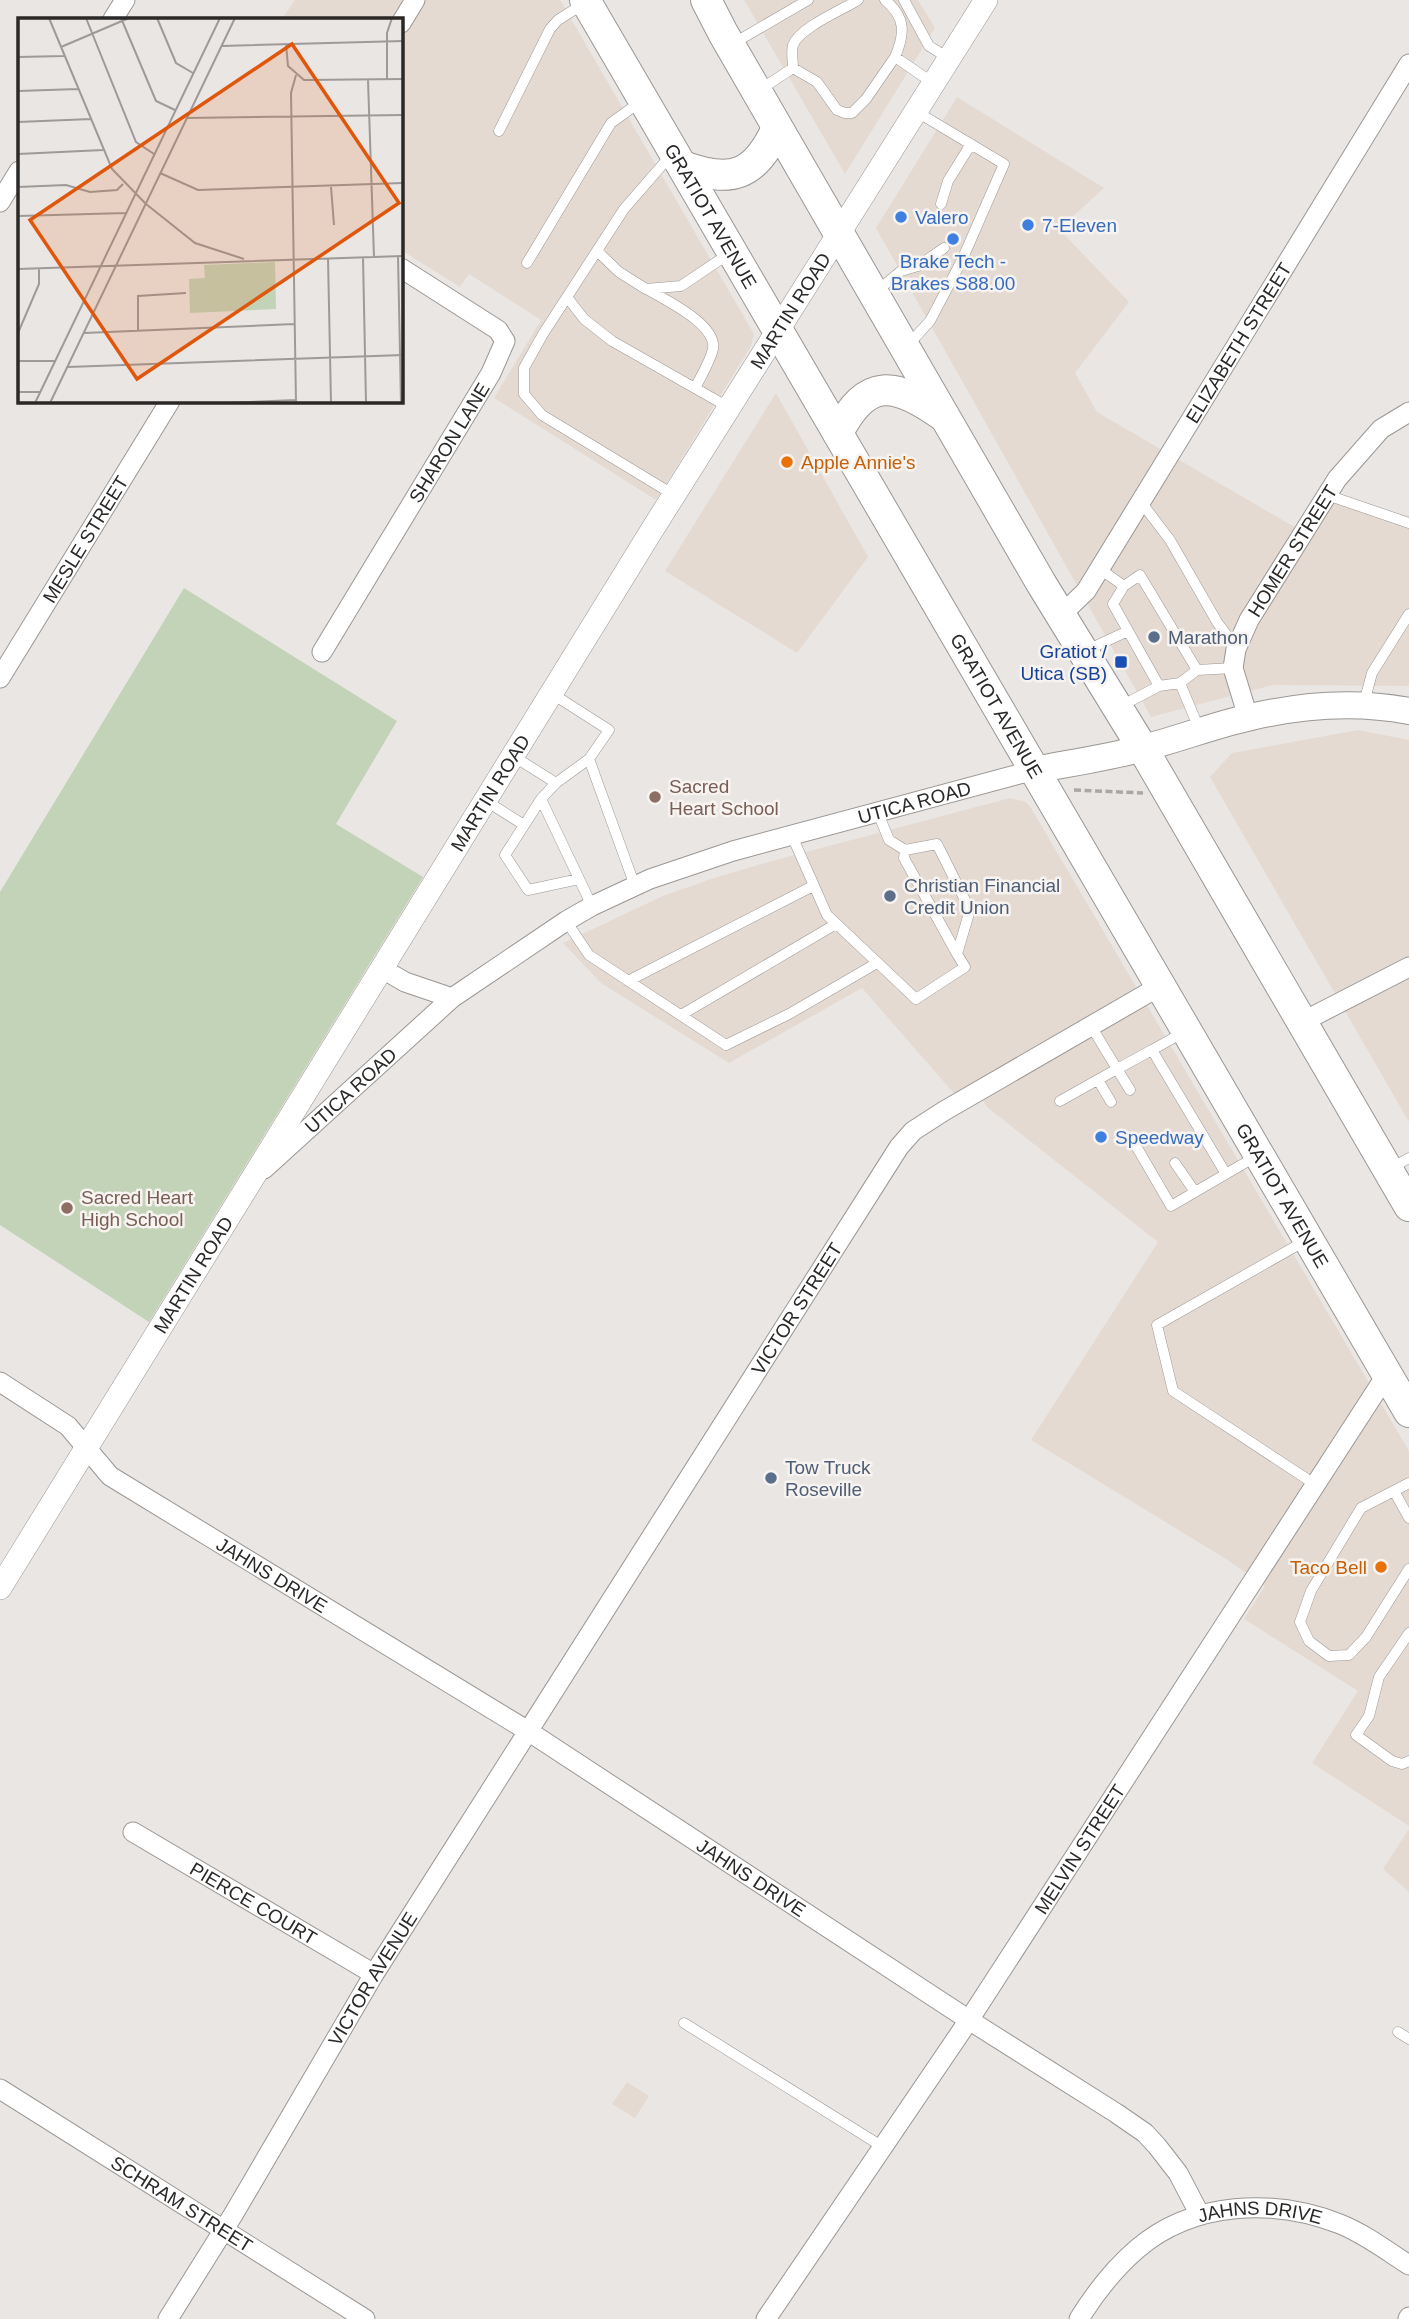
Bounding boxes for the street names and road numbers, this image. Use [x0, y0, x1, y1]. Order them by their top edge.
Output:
street label: GRATIOT AVENUE [660, 140, 761, 292]
street label: MARTIN ROAD [746, 249, 835, 373]
street label: ELIZABETH STREET [1182, 259, 1296, 427]
street label: SHARON LANE [405, 379, 494, 506]
street label: MESLE STREET [39, 472, 133, 607]
street label: HOMER STREET [1244, 481, 1342, 621]
street label: GRATIOT AVENUE [946, 630, 1047, 782]
street label: MARTIN ROAD [447, 731, 534, 855]
street label: UTICA ROAD [856, 777, 973, 828]
street label: UTICA ROAD [301, 1044, 401, 1138]
street label: GRATIOT AVENUE [1232, 1120, 1332, 1272]
street label: MARTIN ROAD [150, 1213, 237, 1337]
street label: VICTOR STREET [747, 1239, 847, 1379]
street label: JAHNS DRIVE [213, 1534, 331, 1617]
street label: MELVIN STREET [1031, 1780, 1130, 1918]
street label: JAHNS DRIVE [693, 1835, 809, 1921]
street label: PIERCE COURT [186, 1858, 321, 1949]
street label: VICTOR AVENUE [324, 1908, 422, 2050]
street label: SCHRAM STREET [107, 2152, 256, 2257]
street label: JAHNS DRIVE [1195, 2198, 1325, 2228]

